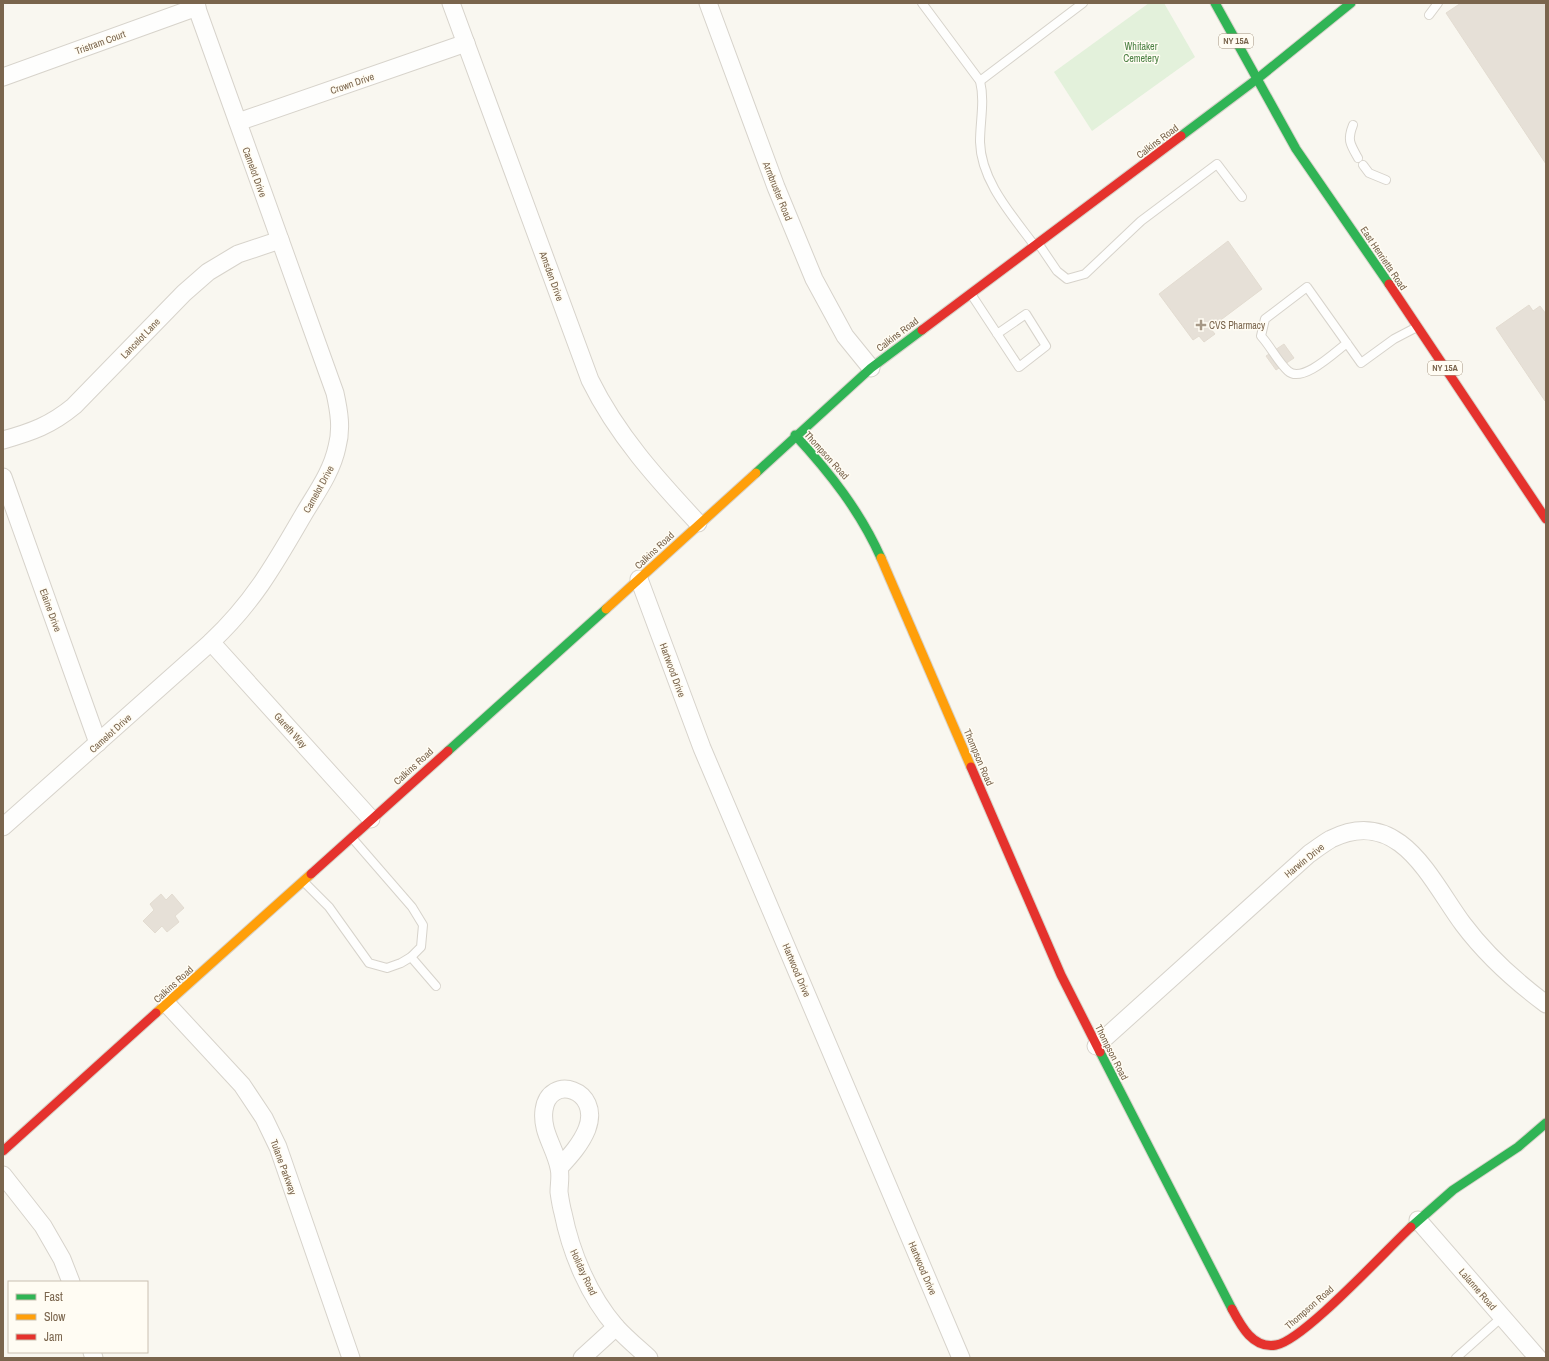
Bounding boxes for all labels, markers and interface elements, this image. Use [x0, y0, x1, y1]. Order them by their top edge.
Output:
street label: Tristram Court [73, 27, 128, 58]
road number: NY 15A [1219, 34, 1253, 48]
park label: Whitaker Cemetery [1123, 40, 1160, 65]
street label: Crown Drive [329, 70, 376, 97]
street label: Calkins Road [1134, 121, 1181, 161]
street label: Camelot Drive [239, 145, 270, 199]
street label: Armbruster Road [759, 159, 795, 223]
street label: East Henrietta Road [1357, 224, 1410, 293]
street label: Amsden Drive [536, 249, 567, 303]
street label: Calkins Road [874, 314, 921, 354]
street label: Lancelot Lane [118, 315, 163, 361]
place label: CVS Pharmacy [1209, 319, 1266, 332]
marker: CVS Pharmacy [1196, 320, 1206, 330]
road number: NY 15A [1428, 361, 1462, 375]
street label: Thompson Road [802, 428, 852, 482]
street label: Camelot Drive [300, 463, 337, 515]
street label: Calkins Road [632, 529, 677, 572]
street label: Elaine Drive [37, 587, 65, 634]
street label: Hartwood Drive [657, 641, 689, 700]
street label: Gareth Way [271, 710, 311, 751]
street label: Camelot Drive [87, 711, 134, 756]
street label: Thompson Road [961, 727, 996, 788]
street label: Calkins Road [391, 745, 436, 788]
street label: Harwin Drive [1282, 840, 1327, 880]
street label: Hartwood Drive [779, 941, 814, 999]
street label: Calkins Road [151, 963, 196, 1006]
street label: Thompson Road [1092, 1022, 1131, 1082]
street label: Tulane Parkway [267, 1138, 300, 1198]
street label: Hartwood Drive [905, 1239, 940, 1297]
street label: Holiday Road [567, 1247, 600, 1297]
street label: Lalanne Road [1456, 1266, 1499, 1313]
legend [8, 1281, 148, 1353]
street label: Thompson Road [1282, 1283, 1336, 1332]
text: Fast [44, 1289, 63, 1305]
text: Slow [44, 1309, 66, 1325]
text: Jam [44, 1329, 63, 1345]

